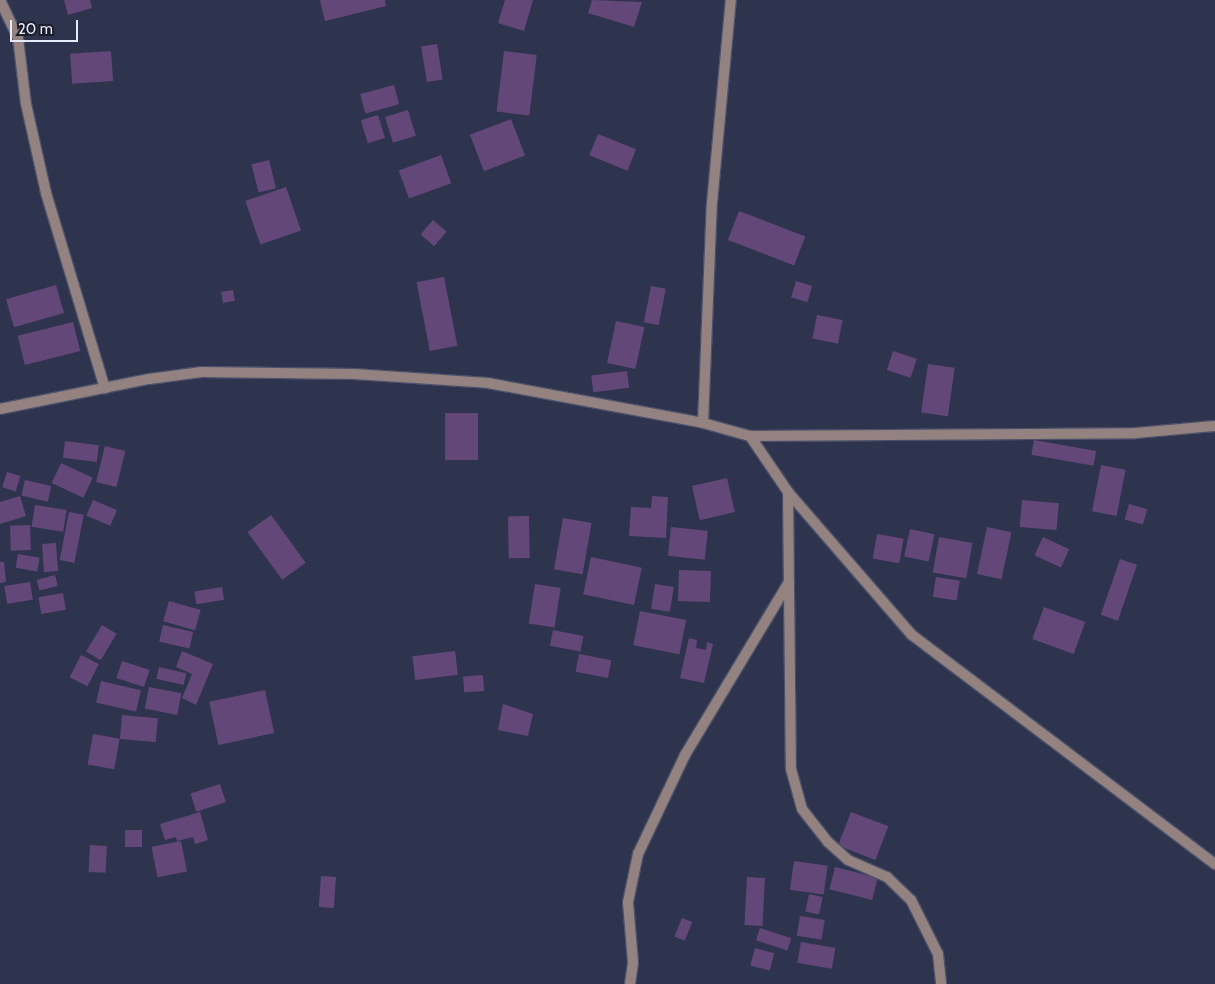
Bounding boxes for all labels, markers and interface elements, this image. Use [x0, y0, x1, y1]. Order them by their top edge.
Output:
scale bar [12, 10, 80, 42]
text: 20 m [18, 20, 53, 38]

